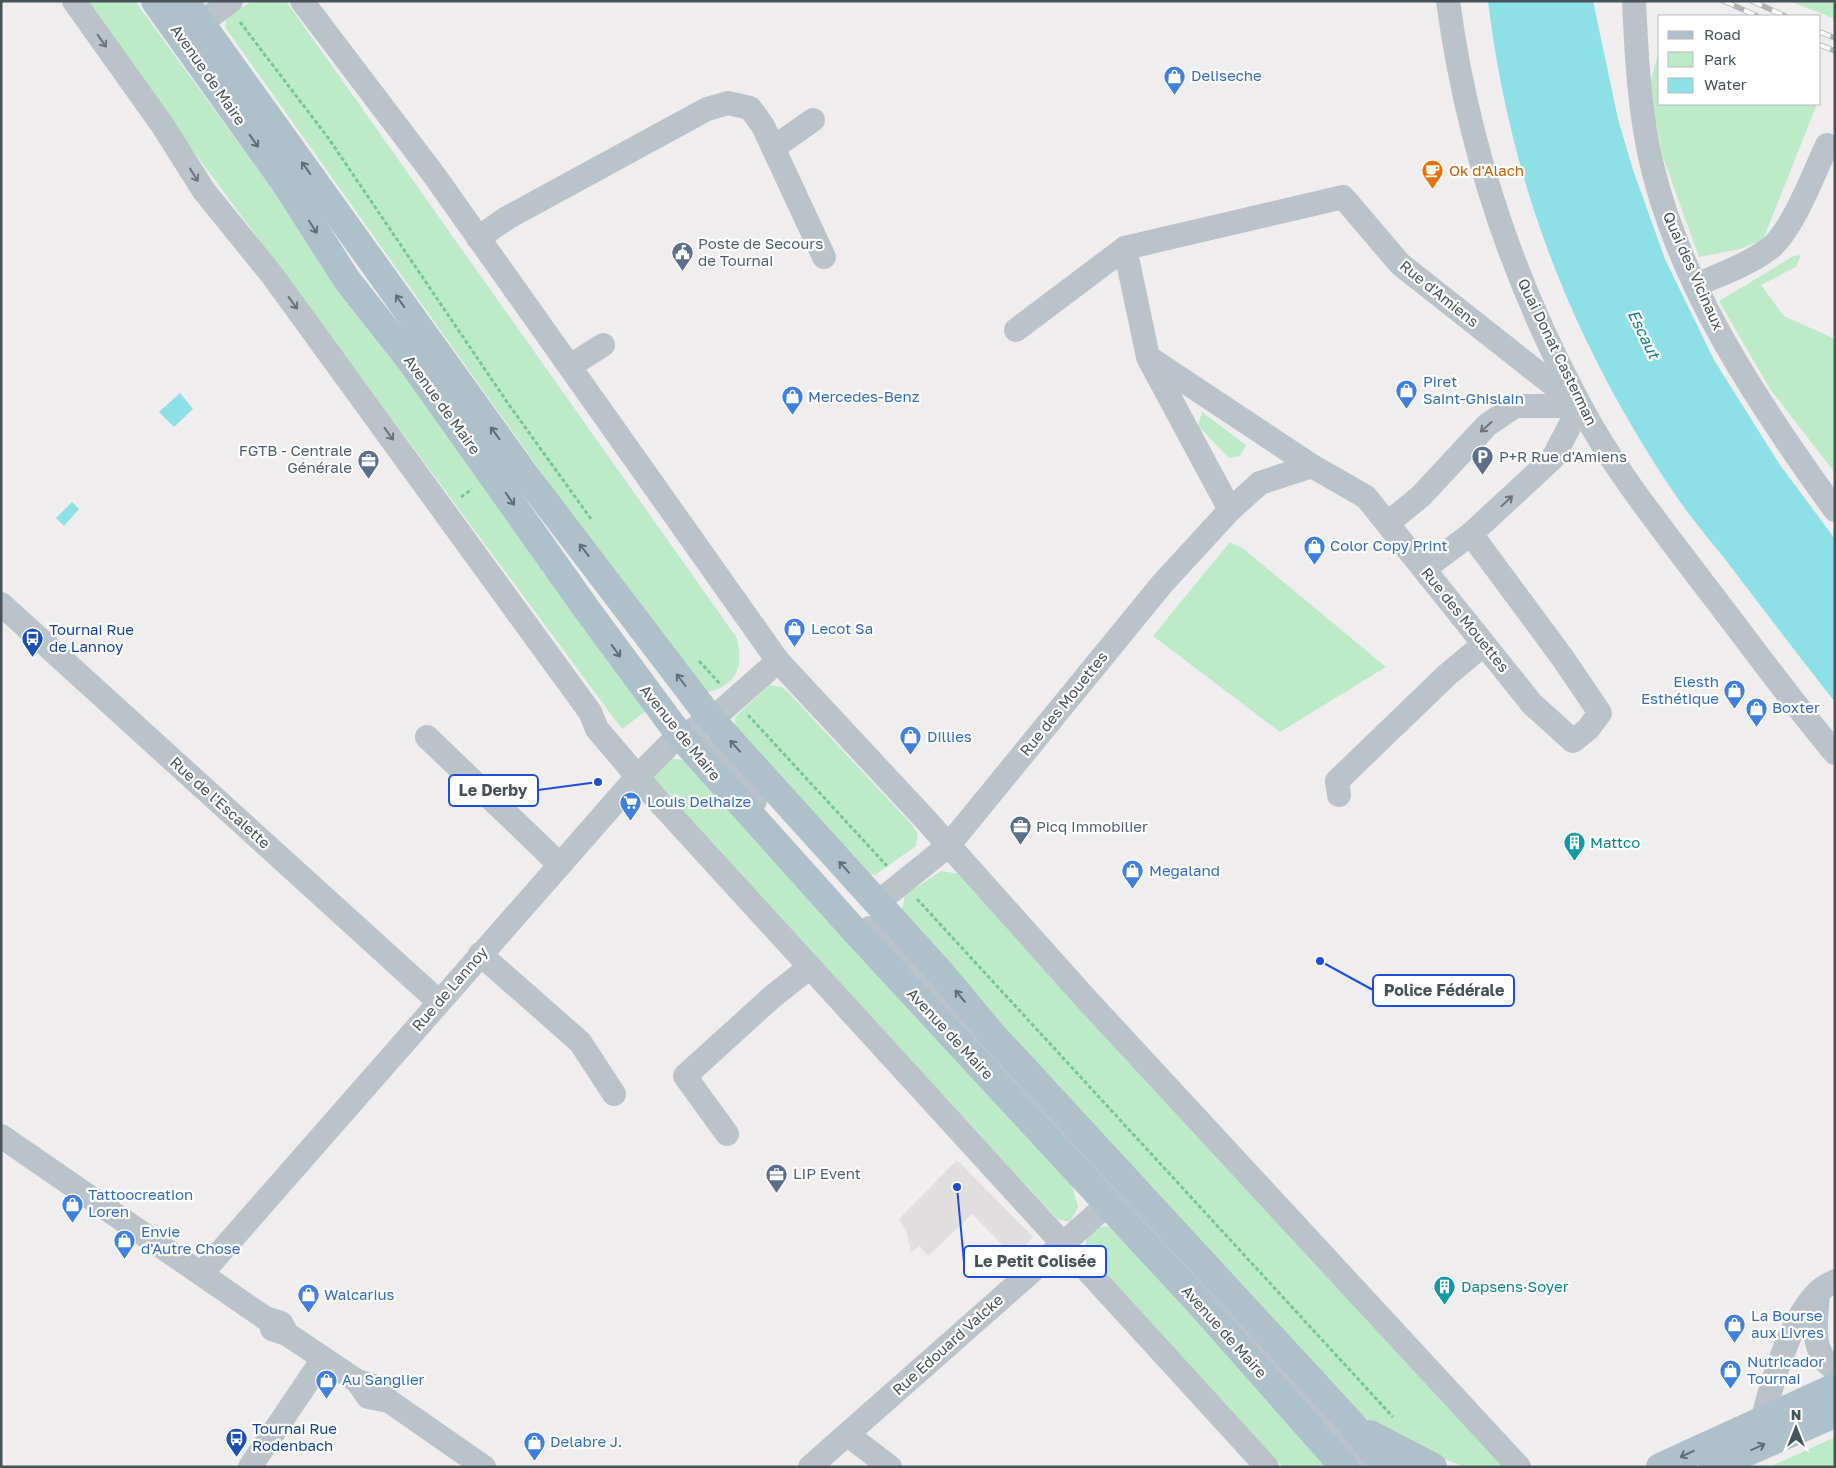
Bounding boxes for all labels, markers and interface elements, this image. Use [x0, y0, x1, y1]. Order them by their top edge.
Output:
legend [1658, 15, 1821, 105]
street label: Avenue de Maire [168, 21, 250, 128]
text: Road [1704, 25, 1741, 43]
one-way arrow [97, 34, 107, 48]
text: Park [1704, 50, 1737, 68]
shop icon: Deliseche [1163, 64, 1187, 95]
place label: Deliseche [1191, 66, 1262, 84]
text: Water [1704, 75, 1747, 93]
one-way arrow [249, 134, 260, 147]
cafe icon: Ok d'Alach [1421, 159, 1445, 190]
one-way arrow [301, 161, 311, 175]
place label: Ok d'Alach [1449, 161, 1524, 179]
one-way arrow [188, 168, 199, 182]
street label: Quai des Vicinaux [1660, 209, 1728, 332]
one-way arrow [308, 220, 318, 234]
place label: Poste de Secours de Tournai [698, 234, 823, 269]
public building icon: Poste de Secours de Tournai [670, 241, 694, 272]
street label: Rue d'Amiens [1397, 256, 1483, 330]
street label: Quai Donat Casterman [1514, 275, 1601, 428]
one-way arrow [395, 294, 405, 308]
one-way arrow [288, 296, 298, 310]
water label: Escaut [1624, 306, 1665, 363]
street label: Avenue de Maire [401, 351, 485, 458]
place label: Piret Saint-Ghislain [1423, 372, 1524, 407]
shop icon: Piret Saint-Ghislain [1395, 379, 1419, 410]
shop icon: Mercedes-Benz [780, 385, 804, 416]
place label: Mercedes-Benz [808, 387, 920, 405]
one-way arrow [1479, 422, 1492, 433]
one-way arrow [384, 427, 395, 440]
one-way arrow [489, 427, 500, 440]
place label: FGTB - Centrale Générale [239, 441, 352, 476]
parking icon: P+R Rue d'Amiens [1471, 445, 1495, 476]
place label: P+R Rue d'Amiens [1499, 447, 1627, 465]
office icon: FGTB - Centrale Générale [356, 448, 380, 479]
one-way arrow [504, 492, 515, 506]
one-way arrow [1501, 495, 1513, 507]
shop icon: Color Copy Print [1302, 534, 1326, 565]
place label: Color Copy Print [1330, 536, 1448, 554]
one-way arrow [578, 544, 589, 557]
street label: Rue des Mouettes [1418, 563, 1513, 675]
shop icon: Lecot Sa [783, 617, 807, 648]
place label: Lecot Sa [811, 619, 873, 637]
place label: Tournai Rue de Lannoy [49, 620, 134, 655]
bus stop icon: Tournai Rue de Lannoy [21, 627, 45, 658]
one-way arrow [611, 644, 622, 657]
street label: Rue des Mouettes [1016, 647, 1111, 759]
place label: Elesth Esthétique [1641, 672, 1719, 707]
one-way arrow [676, 674, 687, 687]
shop icon: Elesth Esthétique [1723, 679, 1747, 710]
street label: Avenue de Maire [637, 681, 725, 784]
shop icon: Boxter [1744, 696, 1768, 727]
place label: Boxter [1772, 698, 1820, 716]
shop icon: Dillies [899, 725, 923, 756]
place label: Dillies [927, 727, 972, 745]
one-way arrow [729, 740, 741, 753]
street label: Rue de l'Escalette [167, 753, 275, 852]
callout: Le Derby [449, 775, 538, 806]
text: Le Derby [459, 780, 528, 800]
supermarket icon: Louis Delhaize [619, 790, 643, 821]
place label: Louis Delhaize [647, 792, 752, 810]
office icon: Picq Immobilier [1008, 815, 1032, 846]
place label: Picq Immobilier [1036, 817, 1148, 835]
building icon: Mattco [1562, 831, 1586, 862]
place label: Mattco [1590, 833, 1640, 851]
shop icon: Megaland [1121, 859, 1145, 890]
one-way arrow [838, 860, 850, 873]
place label: Megaland [1149, 861, 1220, 879]
street label: Rue de Lannoy [408, 942, 491, 1034]
callout: Police Fédérale [1373, 975, 1514, 1006]
text: Police Fédérale [1384, 980, 1504, 1000]
street label: Avenue de Maire [904, 984, 998, 1083]
one-way arrow [955, 990, 966, 1003]
office icon: LIP Event [765, 1162, 789, 1193]
place label: LIP Event [793, 1164, 861, 1182]
place label: Tattoocreation Loren [88, 1185, 193, 1220]
shop icon: Tattoocreation Loren [60, 1192, 84, 1223]
place label: Envie d'Autre Chose [141, 1222, 241, 1257]
shop icon: Envie d'Autre Chose [113, 1229, 137, 1260]
callout: Le Petit Colisée [964, 1246, 1106, 1277]
text: Le Petit Colisée [974, 1251, 1096, 1271]
building icon: Dapsens·Soyer [1433, 1275, 1457, 1306]
place label: Dapsens·Soyer [1461, 1277, 1569, 1295]
street label: Avenue de Maire [1179, 1281, 1271, 1381]
shop icon: Walcarius [296, 1283, 320, 1314]
place label: Walcarius [324, 1285, 395, 1303]
street label: Rue Edouard Valcke [888, 1290, 1006, 1399]
place label: La Bourse aux Livres [1751, 1306, 1824, 1341]
shop icon: La Bourse aux Livres [1723, 1313, 1747, 1344]
place label: Nutricador Tournai [1747, 1352, 1824, 1387]
shop icon: Nutricador Tournai [1719, 1359, 1743, 1390]
shop icon: Au Sanglier [314, 1368, 338, 1399]
place label: Au Sanglier [342, 1370, 425, 1388]
north arrow [1771, 1403, 1821, 1453]
text: N [1791, 1406, 1801, 1423]
place label: Tournai Rue Rodenbach [252, 1419, 337, 1454]
bus stop icon: Tournai Rue Rodenbach [224, 1426, 248, 1457]
shop icon: Delabre J. [522, 1430, 546, 1461]
place label: Delabre J. [550, 1432, 622, 1450]
one-way arrow [1750, 1442, 1765, 1452]
one-way arrow [1680, 1449, 1695, 1459]

